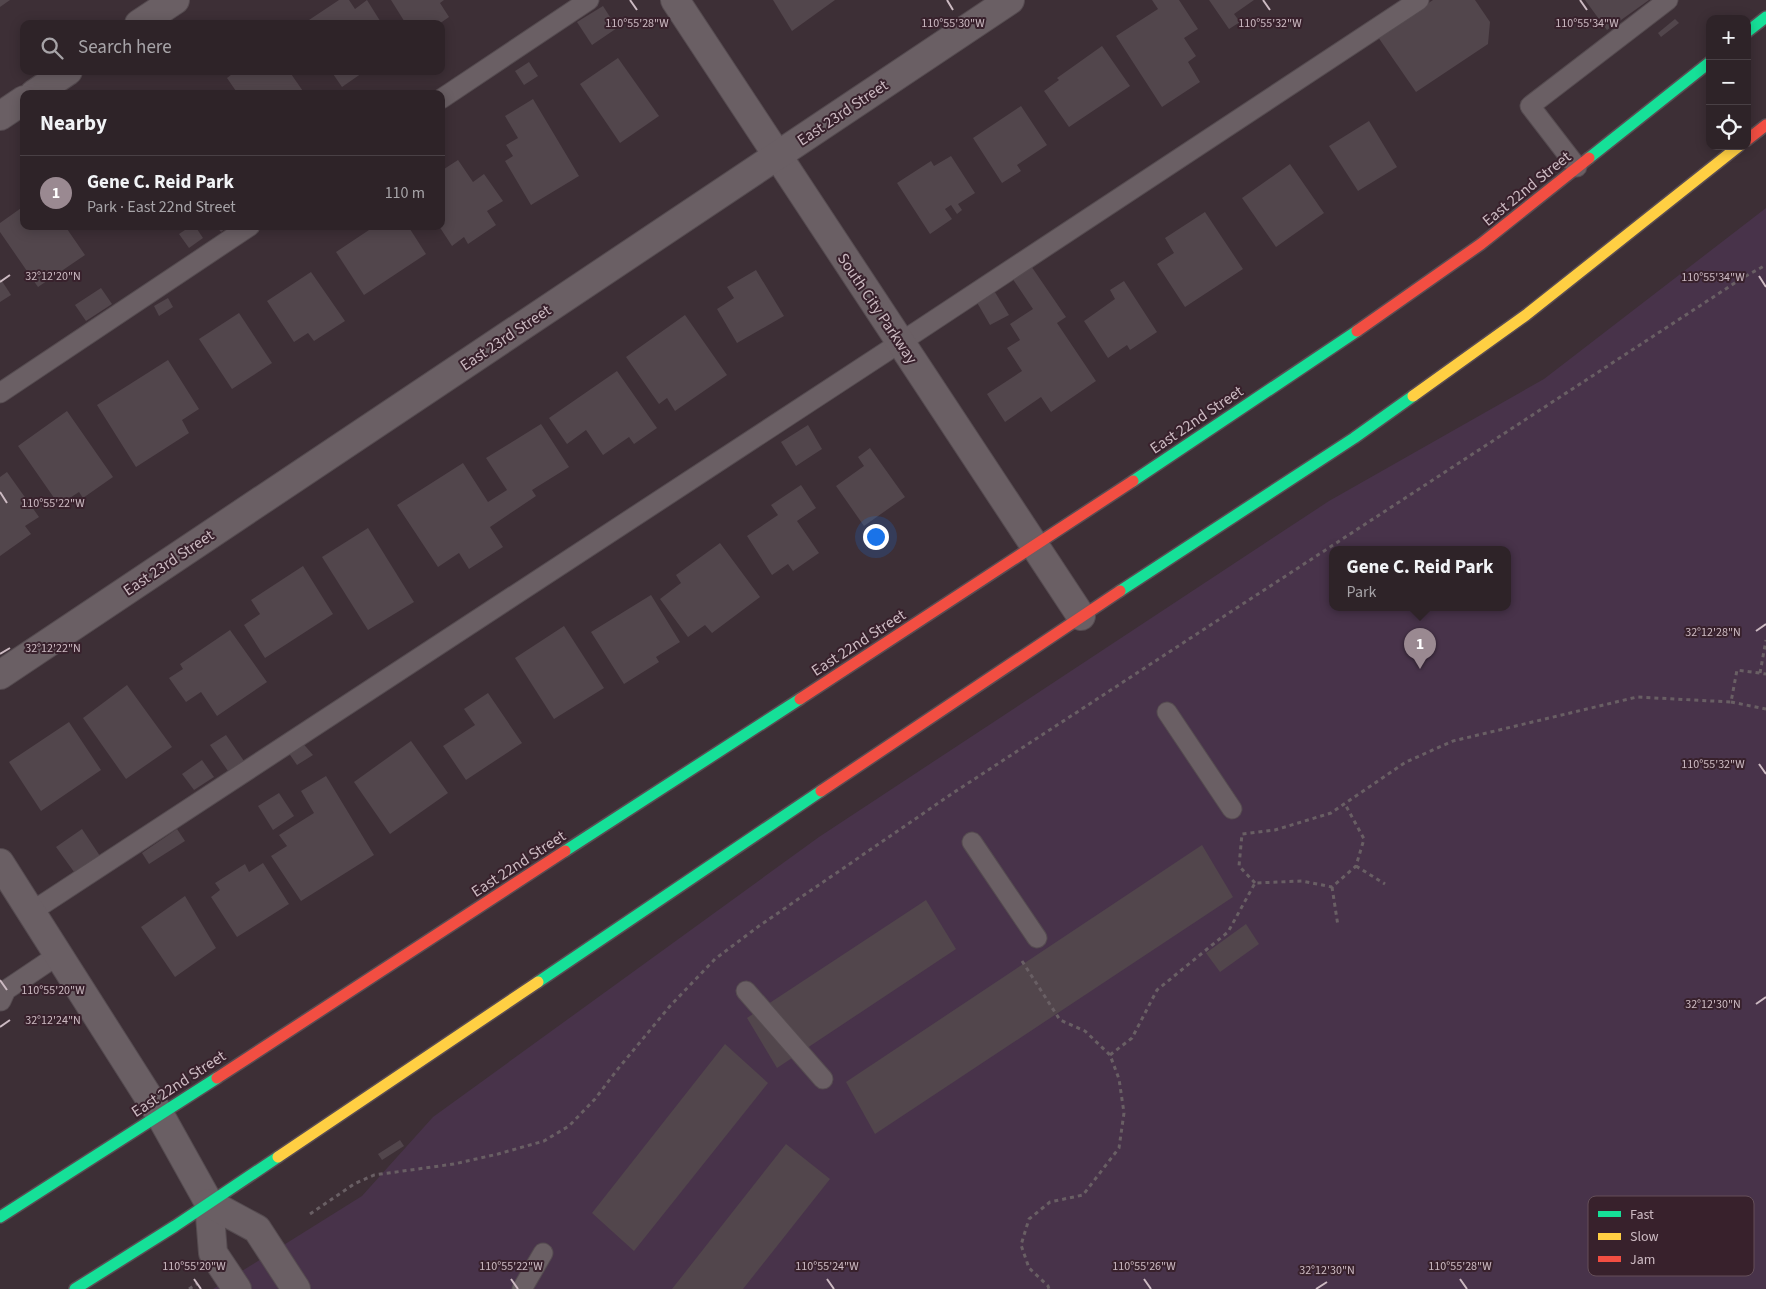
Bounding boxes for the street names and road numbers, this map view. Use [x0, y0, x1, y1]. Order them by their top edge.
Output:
street label: East 23rd Street [793, 74, 893, 151]
street label: East 22nd Street [1478, 146, 1576, 231]
street label: South City Parkway [832, 249, 923, 369]
street label: East 23rd Street [456, 299, 556, 376]
street label: East 22nd Street [1146, 380, 1248, 459]
street label: East 23rd Street [119, 524, 219, 601]
street label: East 22nd Street [807, 604, 910, 682]
street label: East 22nd Street [467, 825, 570, 903]
street label: East 22nd Street [127, 1045, 230, 1123]

